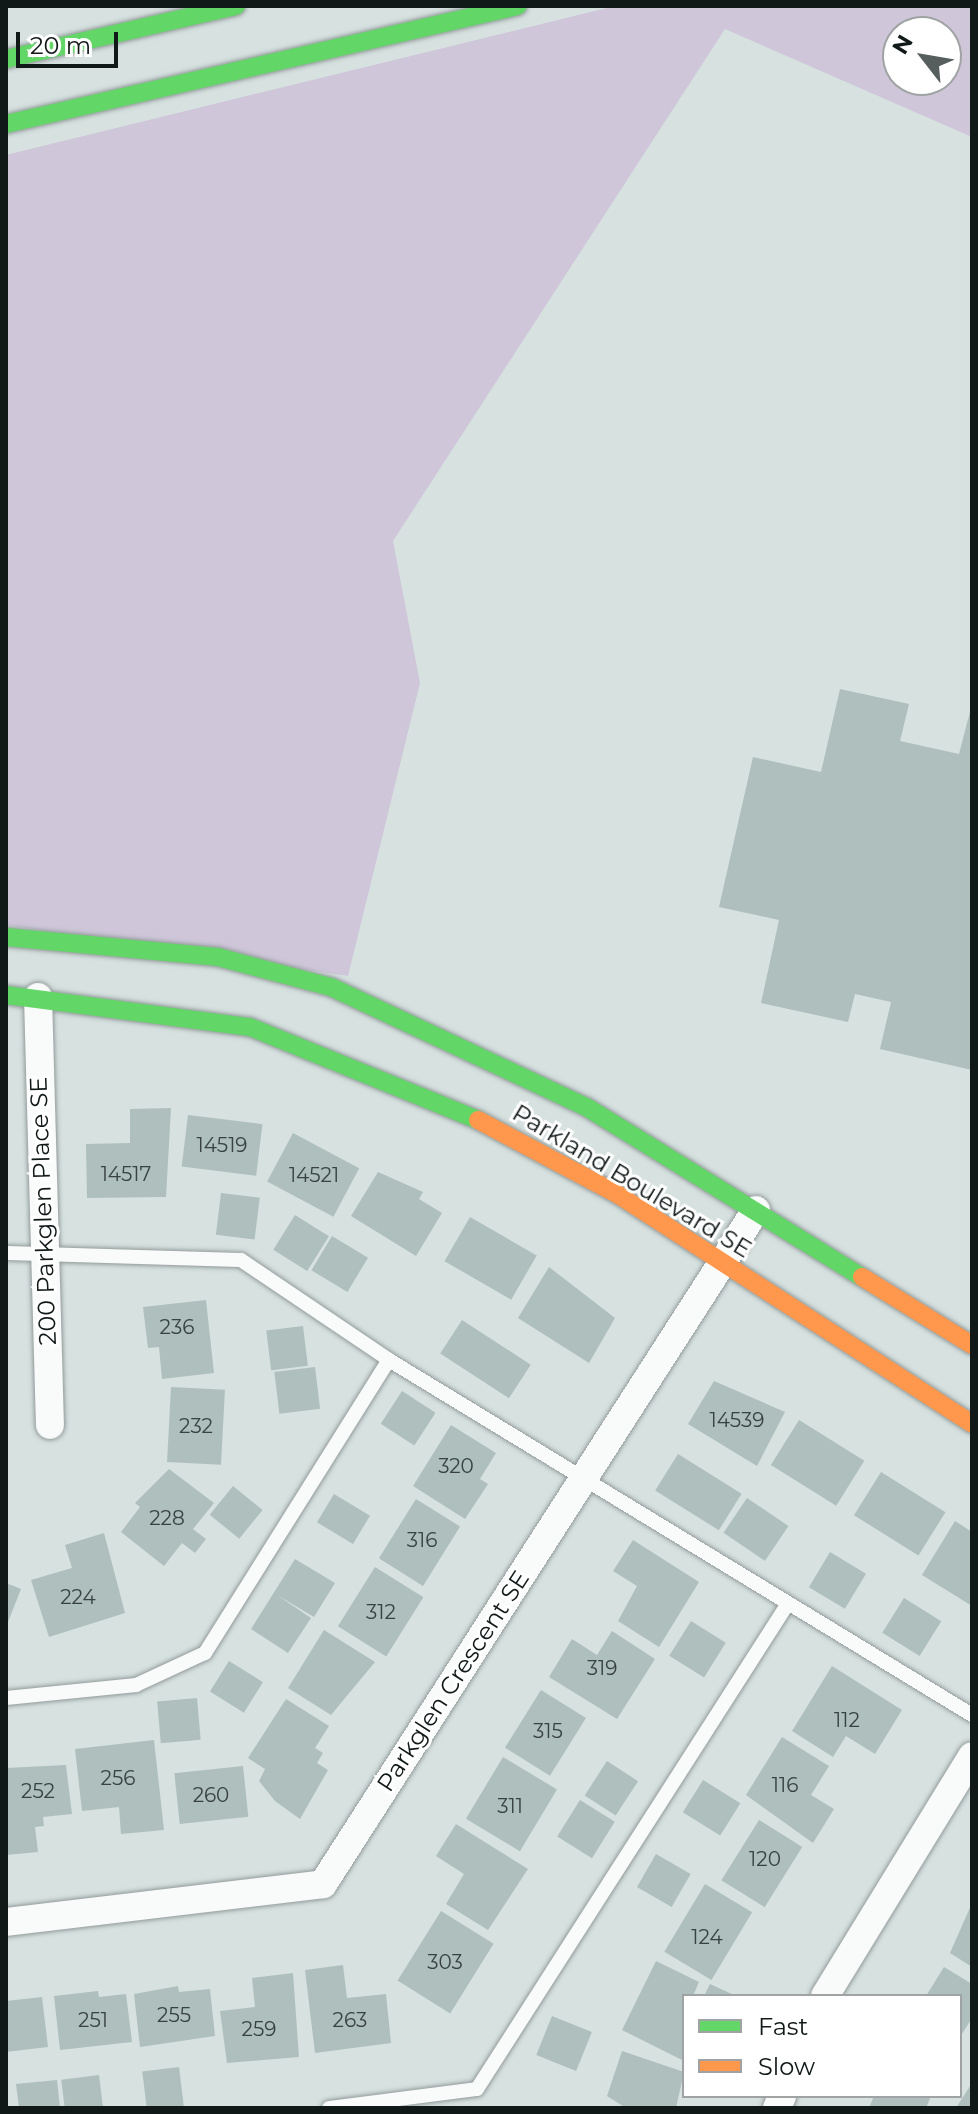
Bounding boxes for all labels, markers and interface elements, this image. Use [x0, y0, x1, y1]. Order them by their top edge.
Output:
scale bar [20, 16, 122, 66]
north arrow [882, 16, 962, 96]
text: N [887, 30, 919, 59]
text: 20 m [30, 31, 91, 60]
street label: 200 Parkglen Place SE [24, 1076, 62, 1346]
street label: Parkland Boulevard SE [507, 1098, 757, 1264]
house number: 14519 [196, 1133, 248, 1157]
house number: 14517 [101, 1162, 151, 1186]
house number: 14521 [289, 1163, 339, 1187]
house number: 236 [160, 1315, 194, 1339]
house number: 14539 [709, 1408, 765, 1432]
house number: 232 [179, 1414, 213, 1438]
house number: 320 [438, 1454, 474, 1478]
house number: 228 [149, 1506, 185, 1530]
house number: 316 [407, 1528, 437, 1552]
street label: Parkglen Crescent SE [371, 1565, 535, 1797]
house number: 224 [60, 1585, 96, 1609]
house number: 312 [366, 1600, 396, 1624]
house number: 319 [587, 1656, 617, 1680]
house number: 112 [834, 1708, 860, 1732]
house number: 315 [533, 1719, 563, 1743]
house number: 256 [101, 1766, 135, 1790]
house number: 116 [772, 1773, 798, 1797]
house number: 252 [21, 1779, 55, 1803]
house number: 260 [193, 1783, 229, 1807]
house number: 311 [497, 1794, 523, 1818]
house number: 120 [749, 1847, 781, 1871]
house number: 124 [691, 1925, 723, 1949]
house number: 303 [427, 1950, 463, 1974]
legend [682, 1994, 962, 2098]
house number: 255 [157, 2003, 191, 2027]
house number: 251 [78, 2008, 108, 2032]
house number: 263 [333, 2008, 367, 2032]
text: Fast [758, 2012, 808, 2041]
house number: 259 [242, 2017, 276, 2041]
text: Slow [758, 2052, 815, 2081]

